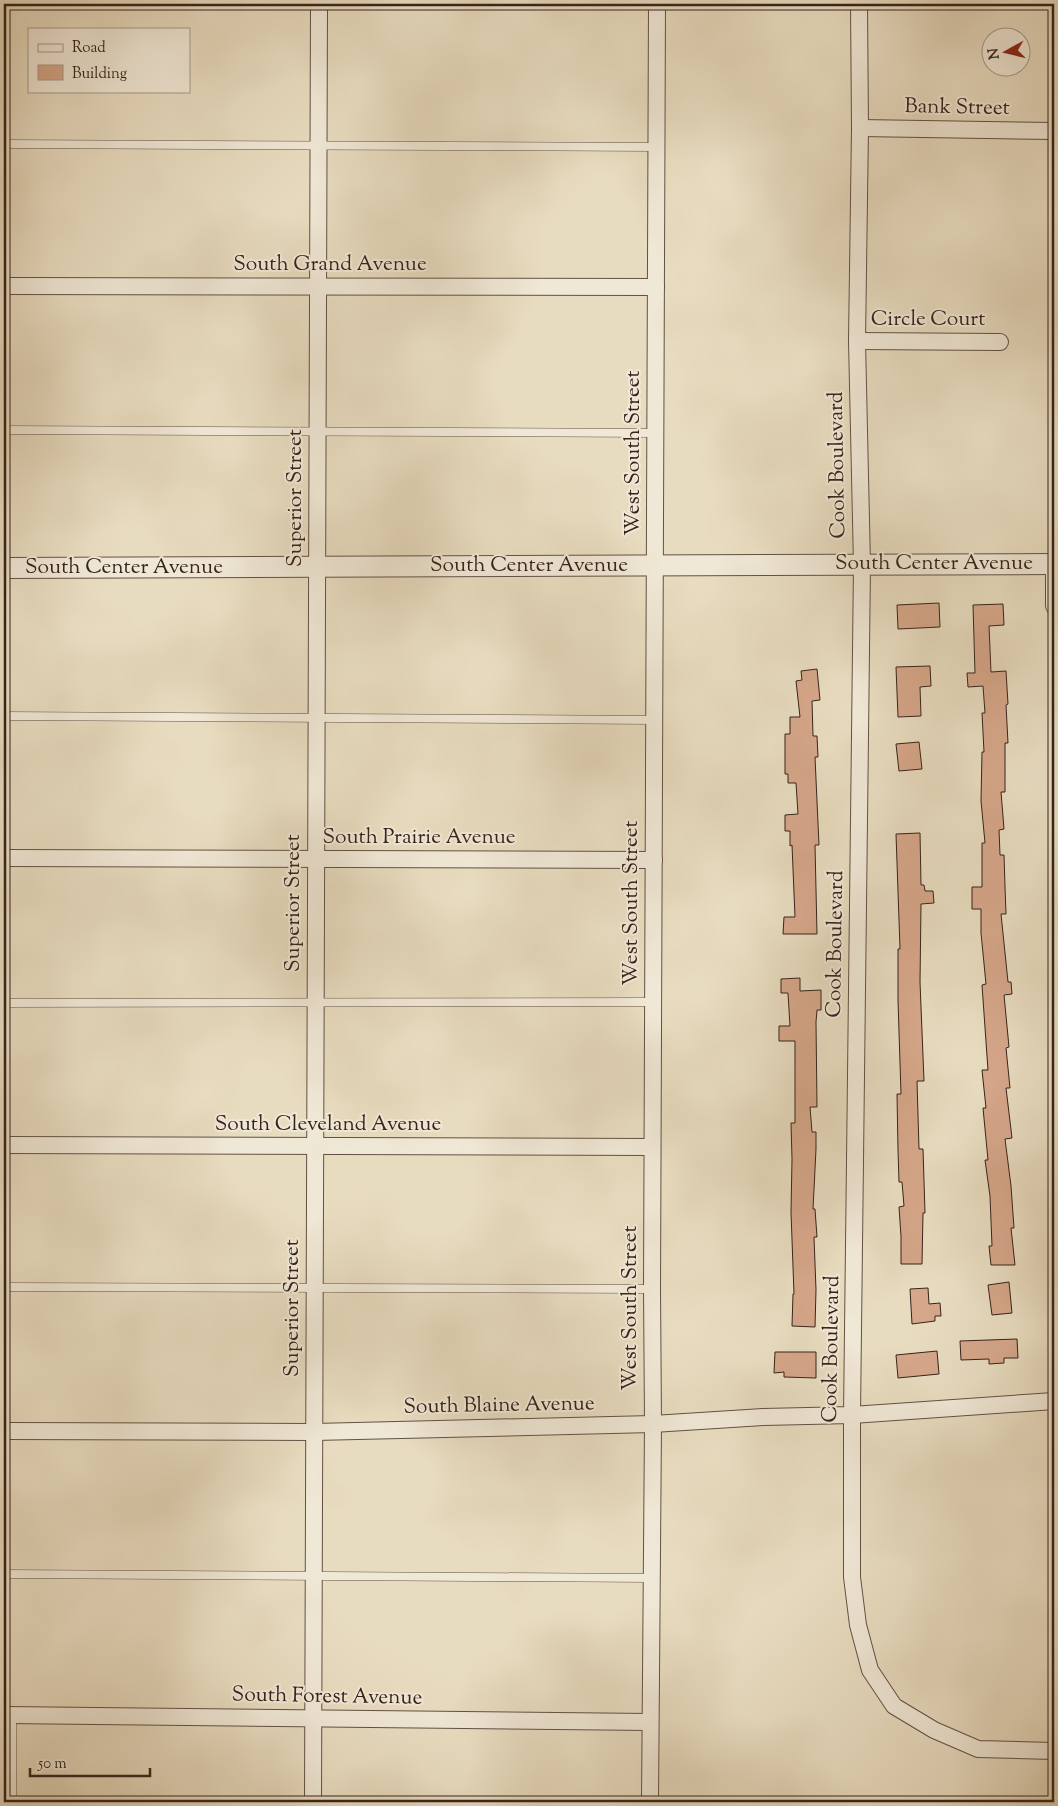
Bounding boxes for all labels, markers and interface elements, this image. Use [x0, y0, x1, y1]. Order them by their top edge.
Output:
legend [28, 28, 190, 92]
north arrow [980, 28, 1030, 78]
text: Road [72, 38, 106, 59]
text: N [984, 47, 1006, 60]
text: Building [72, 64, 127, 85]
street label: Bank Street [904, 92, 1010, 124]
street label: South Grand Avenue [233, 250, 427, 280]
street label: Circle Court [871, 305, 985, 335]
street label: West South Street [619, 370, 649, 536]
street label: Cook Boulevard [822, 391, 854, 539]
street label: Superior Street [281, 429, 311, 567]
street label: South Center Avenue [835, 549, 1033, 579]
street label: South Center Avenue [430, 551, 628, 581]
street label: South Center Avenue [25, 553, 223, 583]
street label: West South Street [617, 820, 647, 986]
street label: South Prairie Avenue [322, 823, 516, 853]
street label: Superior Street [279, 834, 309, 972]
street label: Cook Boulevard [820, 870, 852, 1018]
street label: South Cleveland Avenue [215, 1110, 441, 1140]
street label: West South Street [616, 1225, 646, 1391]
street label: Superior Street [278, 1239, 308, 1377]
street label: Cook Boulevard [816, 1275, 848, 1423]
street label: South Blaine Avenue [403, 1389, 595, 1423]
street label: South Forest Avenue [231, 1680, 423, 1714]
scale bar [30, 1746, 150, 1778]
text: 50 m [37, 1754, 67, 1775]

